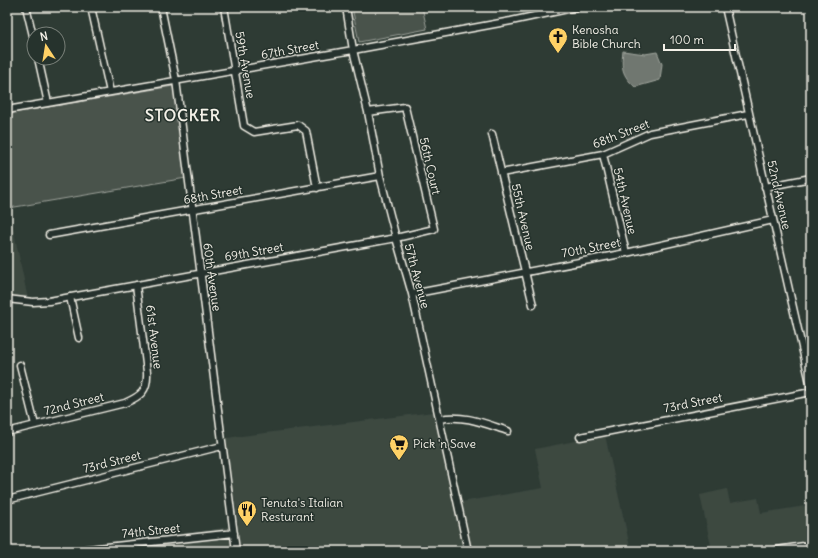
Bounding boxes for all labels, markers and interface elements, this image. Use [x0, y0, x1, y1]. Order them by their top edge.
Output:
place label: Kenosha Bible Church [572, 22, 641, 51]
north arrow [26, 26, 66, 66]
church icon: Kenosha Bible Church [547, 26, 569, 54]
scale bar [664, 26, 735, 52]
text: N [39, 29, 49, 44]
street label: 59th Avenue [232, 30, 259, 100]
text: 100 m [670, 32, 704, 47]
street label: 67th Street [260, 37, 320, 62]
district label: STOCKER [145, 105, 221, 125]
street label: 68th Street [590, 116, 651, 151]
street label: 56th Court [417, 136, 444, 196]
street label: 52nd Avenue [764, 159, 795, 231]
street label: 54th Avenue [611, 166, 640, 236]
street label: 68th Street [182, 182, 244, 207]
street label: 55th Avenue [509, 182, 538, 252]
street label: 70th Street [560, 234, 622, 261]
street label: 69th Street [223, 239, 285, 264]
street label: 60th Avenue [200, 242, 225, 312]
street label: 57th Avenue [402, 242, 433, 310]
street label: 61st Avenue [143, 304, 166, 370]
street label: 72nd Street [42, 389, 105, 418]
street label: 73rd Street [662, 389, 723, 416]
supermarket icon: Pick 'n Save [388, 433, 410, 461]
place label: Pick 'n Save [413, 436, 476, 451]
street label: 73rd Street [81, 447, 143, 476]
place label: Tenuta's Italian Resturant [261, 495, 343, 524]
restaurant icon: Tenuta's Italian Resturant [236, 499, 258, 527]
street label: 74th Street [121, 520, 181, 541]

